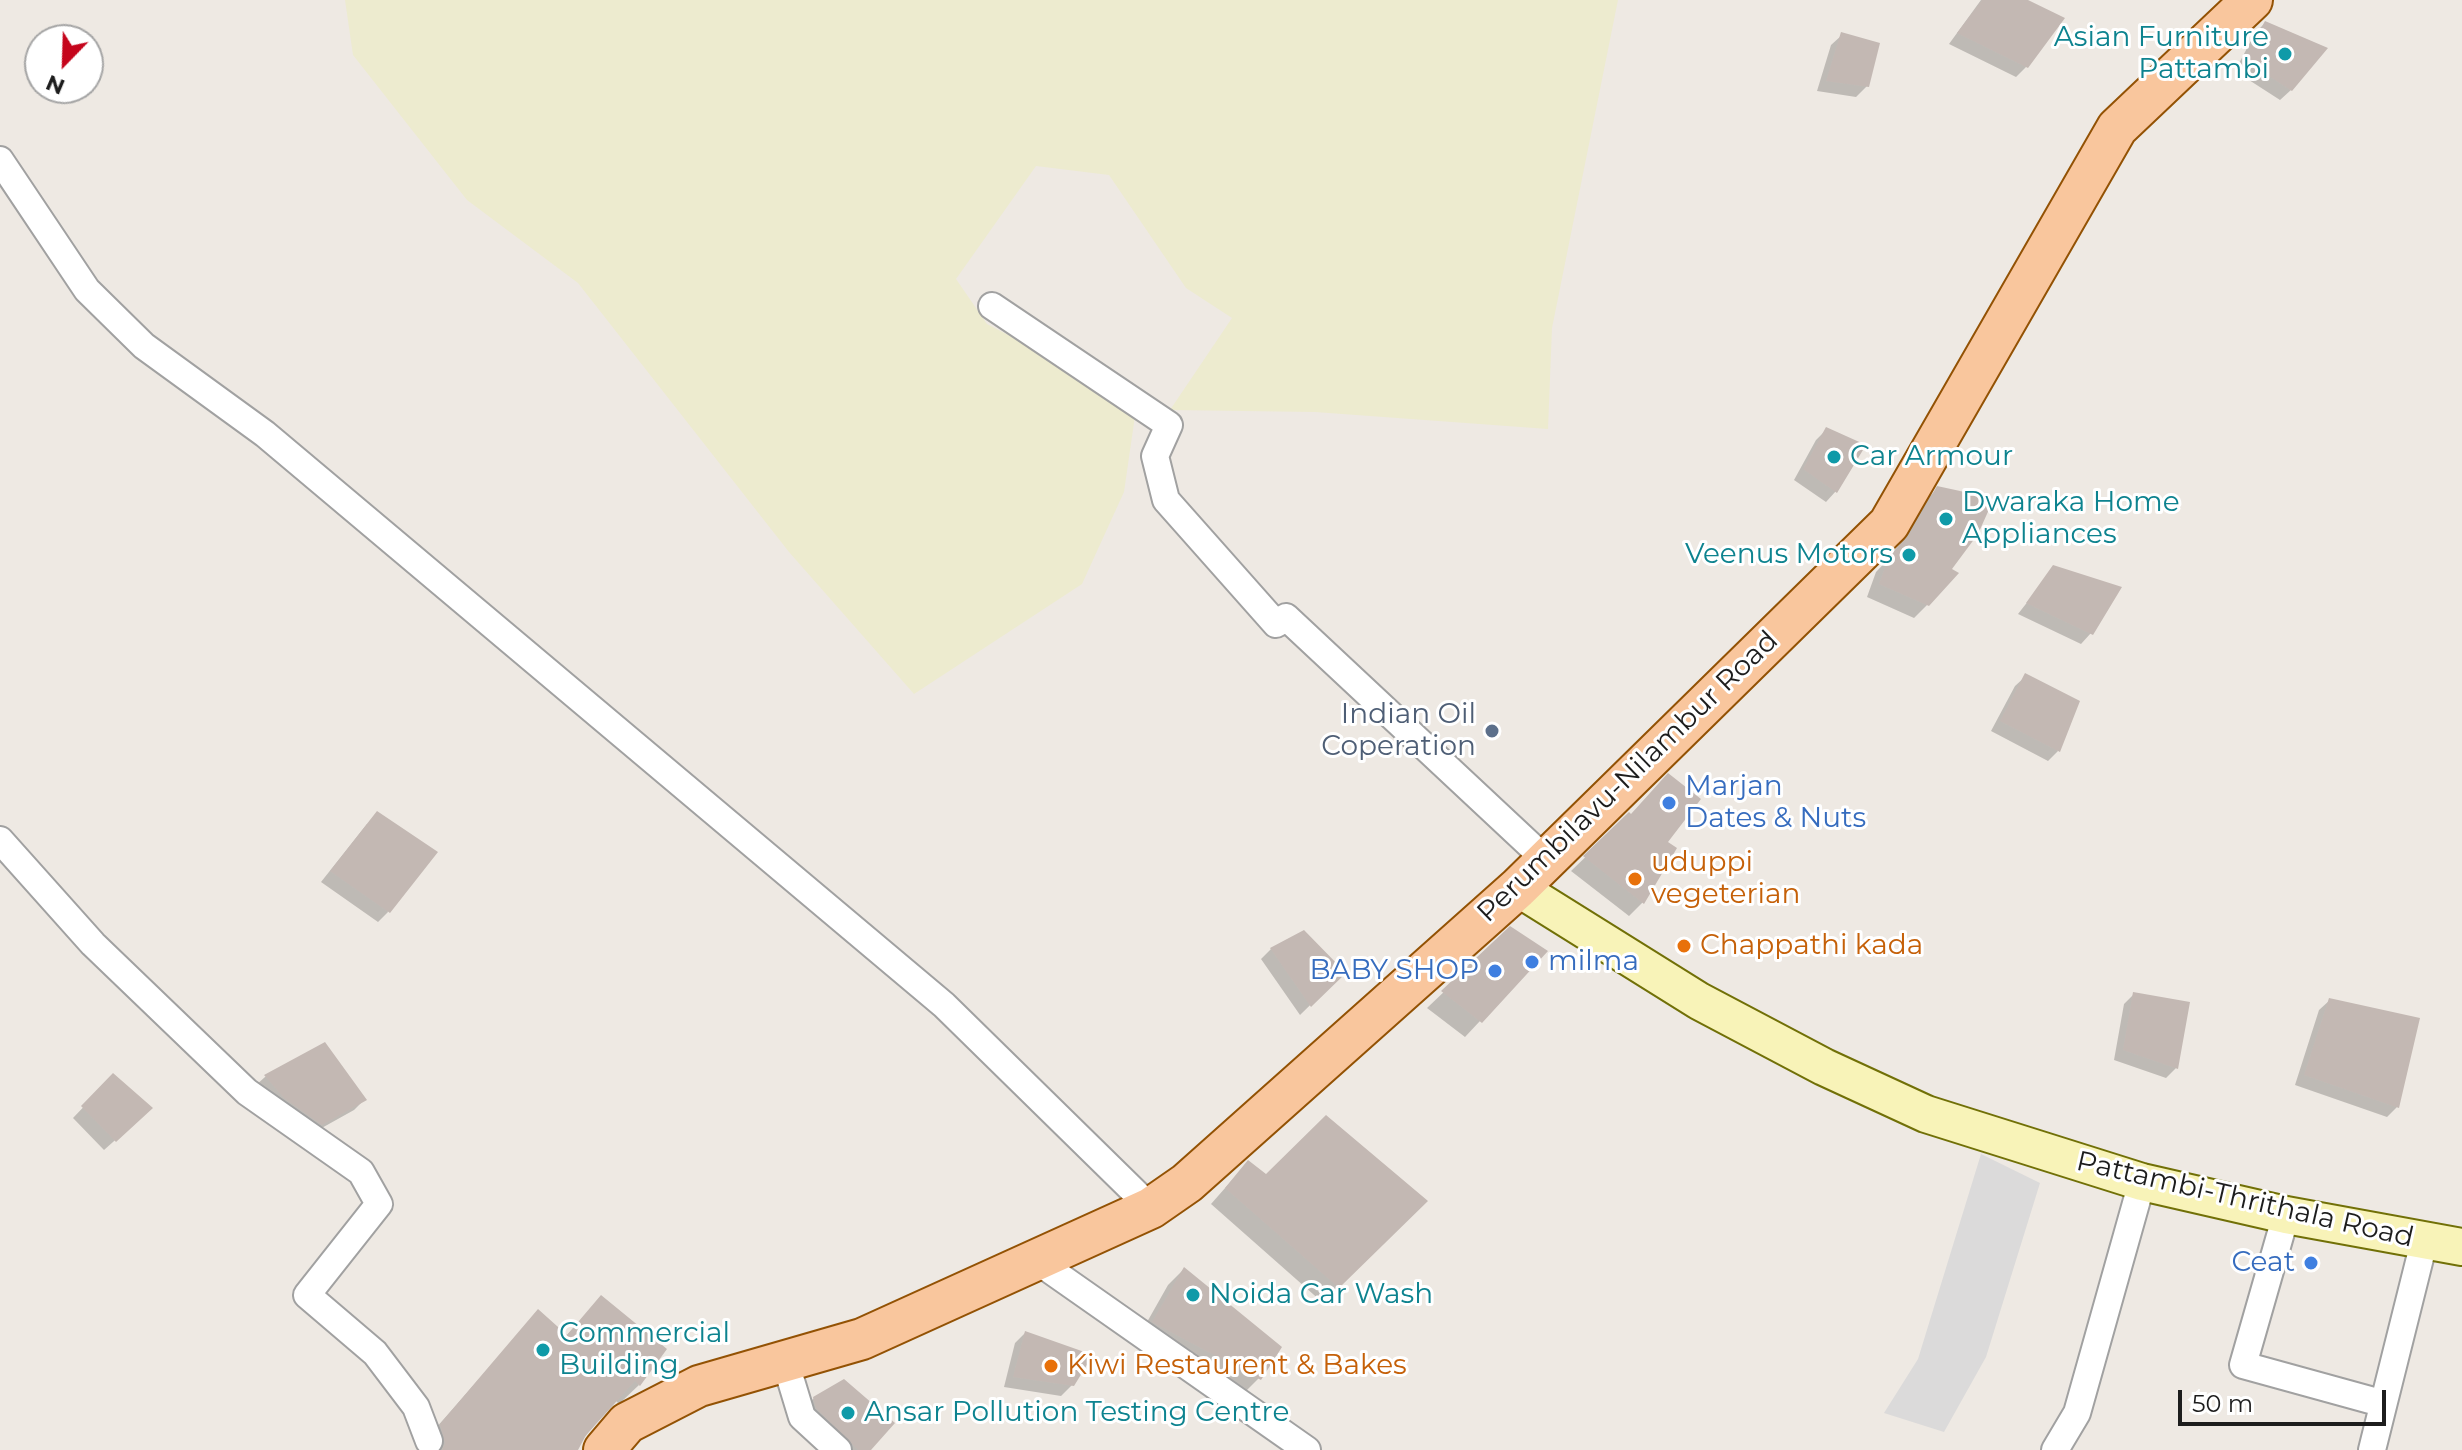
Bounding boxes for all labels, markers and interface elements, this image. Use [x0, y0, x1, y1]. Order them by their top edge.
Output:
place label: Asian Furniture Pattambi [2054, 21, 2269, 87]
north arrow [24, 24, 104, 104]
marker: Asian Furniture Pattambi [2276, 45, 2294, 63]
text: N [42, 69, 69, 101]
place label: Car Armour [1850, 440, 2013, 474]
marker: Car Armour [1825, 448, 1843, 466]
place label: Dwaraka Home Appliances [1962, 486, 2180, 552]
marker: Dwaraka Home Appliances [1937, 510, 1955, 528]
place label: Veenus Motors [1685, 538, 1893, 572]
marker: Veenus Motors [1900, 546, 1918, 564]
street label: Perumbilavu-Nilambur Road [1471, 624, 1785, 930]
place label: Indian Oil Coperation [1321, 698, 1476, 764]
marker: Indian Oil Coperation [1483, 722, 1501, 740]
place label: Marjan Dates & Nuts [1685, 770, 1866, 836]
marker: Marjan Dates & Nuts [1660, 794, 1678, 812]
place label: uduppi vegeterian [1651, 846, 1801, 912]
marker: uduppi vegeterian [1626, 870, 1644, 888]
place label: Chappathi kada [1700, 929, 1923, 963]
marker: Chappathi kada [1675, 937, 1693, 955]
place label: milma [1548, 945, 1639, 979]
marker: milma [1523, 953, 1541, 971]
place label: BABY SHOP [1309, 954, 1479, 988]
marker: BABY SHOP [1486, 962, 1504, 980]
street label: Pattambi-Thrithala Road [2073, 1145, 2417, 1255]
place label: Ceat [2231, 1246, 2295, 1280]
marker: Ceat [2302, 1254, 2320, 1272]
place label: Noida Car Wash [1209, 1278, 1433, 1312]
marker: Noida Car Wash [1184, 1286, 1202, 1304]
place label: Commercial Building [559, 1317, 730, 1383]
marker: Commercial Building [534, 1341, 552, 1359]
place label: Kiwi Restaurent & Bakes [1067, 1349, 1407, 1383]
marker: Kiwi Restaurent & Bakes [1042, 1357, 1060, 1375]
scale bar [2182, 1374, 2390, 1424]
text: 50 m [2192, 1389, 2253, 1418]
place label: Ansar Pollution Testing Centre [864, 1396, 1289, 1430]
marker: Ansar Pollution Testing Centre [839, 1404, 857, 1422]

